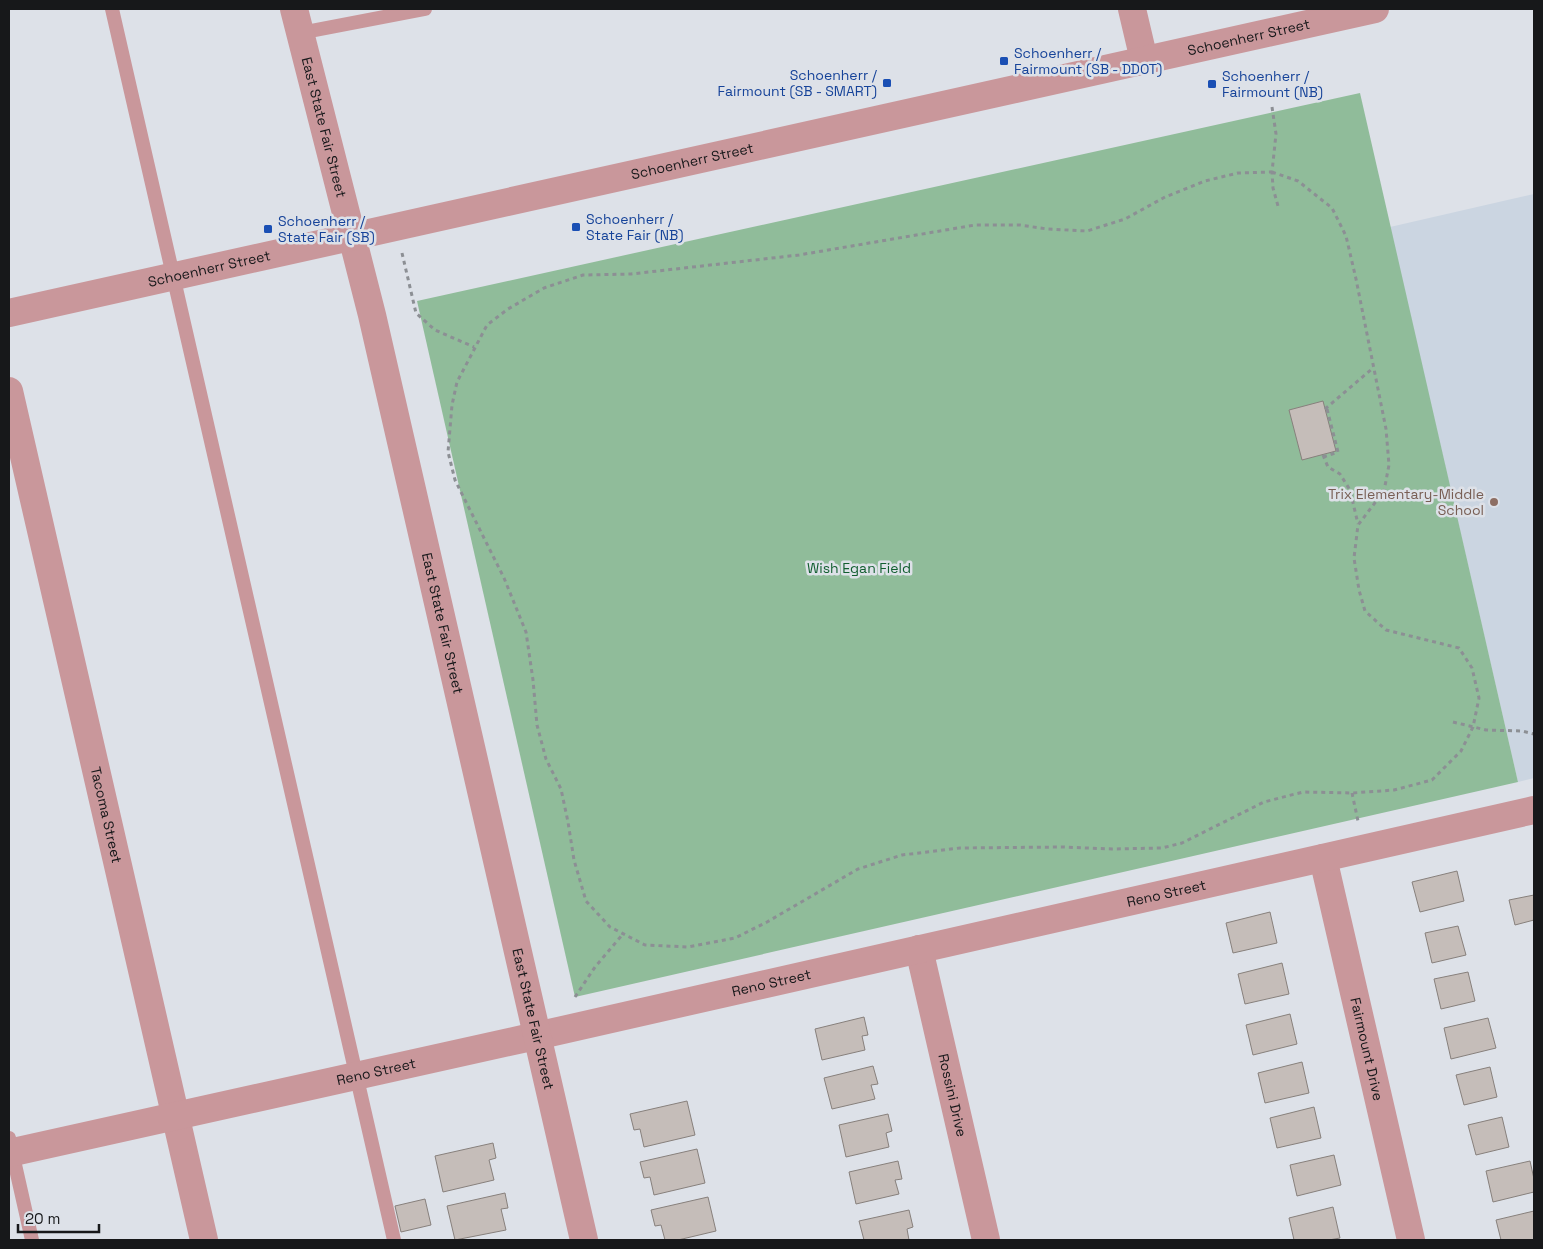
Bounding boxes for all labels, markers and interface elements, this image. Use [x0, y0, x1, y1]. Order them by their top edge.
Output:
street label: Schoenherr Street [1186, 15, 1312, 59]
place label: Schoenherr / Fairmount (SB - DDOT) [1014, 44, 1162, 78]
street label: East State Fair Street [298, 55, 351, 199]
marker: Schoenherr / Fairmount (SB - DDOT) [998, 55, 1010, 67]
place label: Schoenherr / Fairmount (SB - SMART) [718, 66, 878, 100]
place label: Schoenherr / Fairmount (NB) [1222, 67, 1323, 101]
marker: Schoenherr / Fairmount (SB - SMART) [881, 77, 893, 89]
marker: Schoenherr / Fairmount (NB) [1206, 78, 1218, 90]
street label: Schoenherr Street [629, 139, 755, 183]
place label: Schoenherr / State Fair (NB) [586, 210, 684, 244]
place label: Schoenherr / State Fair (SB) [278, 212, 375, 246]
marker: Schoenherr / State Fair (NB) [570, 221, 582, 233]
marker: Schoenherr / State Fair (SB) [262, 223, 274, 235]
street label: Schoenherr Street [146, 246, 272, 291]
place label: Trix Elementary-Middle School [1328, 485, 1484, 519]
marker: Trix Elementary-Middle School [1488, 496, 1500, 508]
street label: East State Fair Street [418, 551, 468, 696]
park label: Wish Egan Field [807, 559, 911, 577]
street label: Tacoma Street [87, 765, 126, 865]
street label: Reno Street [1125, 876, 1208, 911]
street label: East State Fair Street [508, 946, 558, 1091]
street label: Reno Street [730, 965, 813, 1000]
street label: Fairmount Drive [1346, 996, 1388, 1102]
street label: Rossini Drive [934, 1052, 971, 1139]
street label: Reno Street [335, 1054, 417, 1089]
scale bar [18, 1202, 99, 1234]
text: 20 m [25, 1209, 60, 1228]

